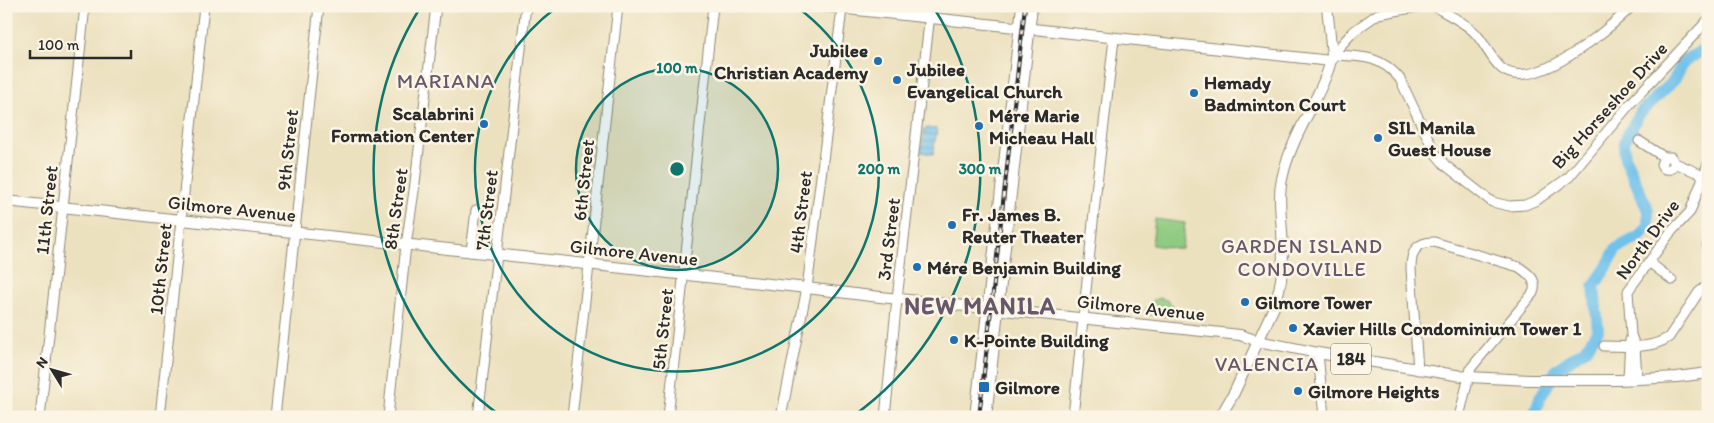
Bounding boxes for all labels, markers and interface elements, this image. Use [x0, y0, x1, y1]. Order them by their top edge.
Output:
scale bar [30, 28, 131, 60]
text: 100 m [38, 36, 80, 54]
street label: Big Horseshoe Drive [1546, 37, 1672, 174]
place label: Jubilee Christian Academy [714, 39, 869, 84]
marker: Jubilee Christian Academy [872, 55, 884, 67]
place label: Jubilee Evangelical Church [906, 58, 1063, 103]
text: 100 m [656, 59, 698, 77]
district label: MARIANA [397, 68, 495, 93]
place label: Hemady Badminton Court [1204, 71, 1346, 116]
marker: Jubilee Evangelical Church [891, 74, 903, 86]
marker: Hemady Badminton Court [1188, 87, 1200, 99]
place label: Scalabrini Formation Center [331, 102, 474, 147]
place label: Mére Marie Micheau Hall [989, 104, 1095, 149]
street label: 9th Street [272, 108, 303, 192]
place label: SIL Manila Guest House [1388, 116, 1491, 161]
marker: Scalabrini Formation Center [478, 118, 490, 130]
marker: Mére Marie Micheau Hall [973, 120, 985, 132]
marker: SIL Manila Guest House [1372, 132, 1384, 144]
street label: 6th Street [568, 138, 599, 222]
centre of rings [668, 160, 686, 178]
text: 200 m [858, 160, 901, 178]
text: 300 m [959, 160, 1002, 178]
street label: 11th Street [30, 164, 63, 256]
street label: 8th Street [378, 167, 413, 251]
street label: 7th Street [470, 168, 503, 252]
street label: 4th Street [784, 169, 817, 255]
street label: Gilmore Avenue [167, 190, 297, 227]
street label: North Drive [1611, 195, 1684, 284]
street label: 3rd Street [872, 197, 905, 282]
place label: Fr. James B. Reuter Theater [962, 203, 1084, 248]
marker: Fr. James B. Reuter Theater [946, 219, 958, 231]
street label: 10th Street [144, 222, 177, 316]
street label: Gilmore Avenue [569, 234, 699, 271]
district label: GARDEN ISLAND CONDOVILLE [1221, 234, 1383, 281]
place label: Mére Benjamin Building [927, 256, 1122, 279]
marker: Mére Benjamin Building [911, 261, 923, 273]
street label: 5th Street [647, 287, 678, 371]
street label: Gilmore Avenue [1076, 289, 1206, 326]
district label: NEW MANILA [904, 291, 1056, 320]
place label: Gilmore Tower [1255, 291, 1373, 314]
marker: Gilmore Tower [1239, 296, 1251, 308]
place label: Xavier Hills Condominium Tower 1 [1303, 317, 1581, 340]
marker: Xavier Hills Condominium Tower 1 [1287, 322, 1299, 334]
place label: K-Pointe Building [964, 329, 1110, 352]
marker: K-Pointe Building [948, 334, 960, 346]
road number: 184 [1331, 344, 1371, 374]
north arrow [28, 346, 78, 396]
district label: VALENCIA [1215, 351, 1319, 376]
text: N [32, 354, 52, 371]
place label: Gilmore [995, 376, 1060, 399]
marker: Gilmore [977, 380, 991, 394]
place label: Gilmore Heights [1308, 380, 1440, 403]
marker: Gilmore Heights [1292, 385, 1304, 397]

